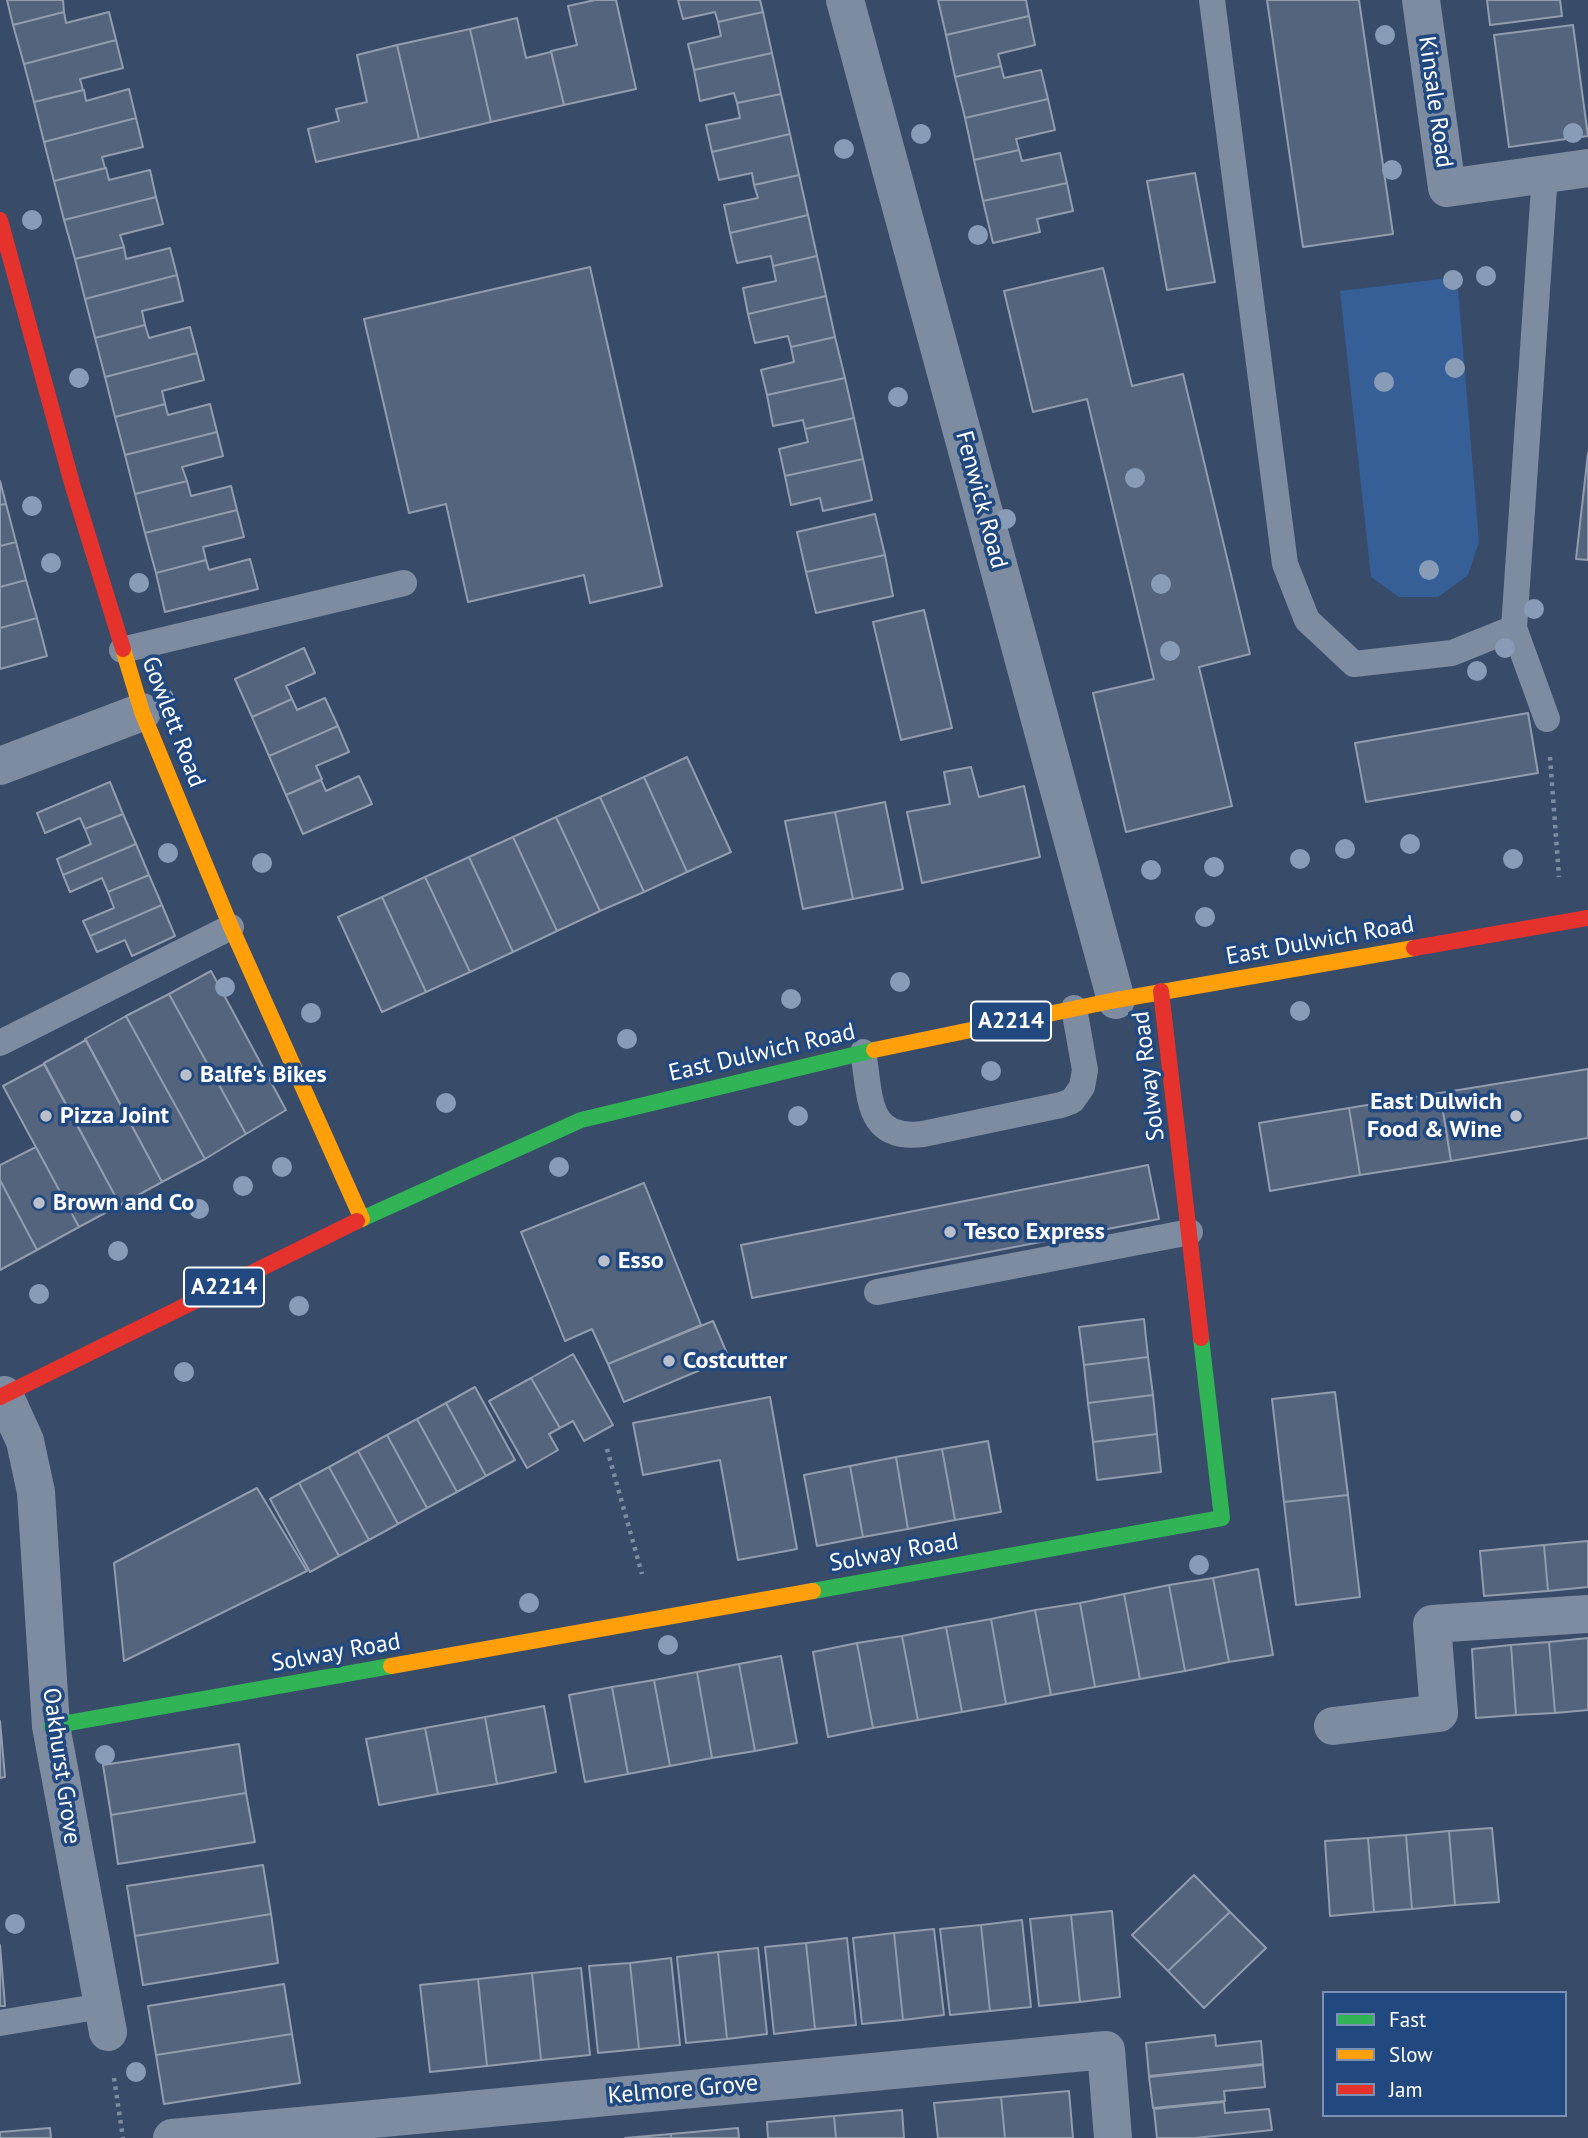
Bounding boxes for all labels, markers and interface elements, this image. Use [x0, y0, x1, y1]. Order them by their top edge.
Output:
street label: Kinsale Road [1412, 34, 1458, 170]
street label: Fenwick Road [949, 428, 1013, 572]
street label: Gowlett Road [135, 653, 211, 791]
street label: East Dulwich Road [1224, 910, 1416, 972]
road number: A2214 [971, 1002, 1051, 1040]
street label: Solway Road [1127, 1009, 1171, 1143]
street label: East Dulwich Road [666, 1018, 858, 1088]
place label: Balfe's Bikes [200, 1061, 327, 1089]
marker: Balfe's Bikes [178, 1067, 194, 1083]
place label: East Dulwich Food & Wine [1367, 1088, 1502, 1144]
place label: Pizza Joint [60, 1102, 169, 1130]
marker: Pizza Joint [38, 1108, 54, 1124]
marker: East Dulwich Food & Wine [1508, 1108, 1524, 1124]
place label: Brown and Co [53, 1189, 194, 1217]
marker: Brown and Co [31, 1195, 47, 1211]
place label: Tesco Express [964, 1218, 1105, 1246]
marker: Tesco Express [942, 1224, 958, 1240]
place label: Esso [618, 1247, 664, 1275]
marker: Esso [596, 1253, 612, 1269]
road number: A2214 [184, 1268, 264, 1306]
place label: Costcutter [683, 1347, 787, 1375]
marker: Costcutter [661, 1353, 677, 1369]
street label: Solway Road [827, 1527, 961, 1579]
street label: Solway Road [269, 1627, 403, 1679]
street label: Oakhurst Grove [36, 1686, 86, 1846]
legend [1322, 1991, 1567, 2117]
text: Fast [1389, 2006, 1426, 2033]
text: Slow [1389, 2041, 1433, 2068]
street label: Kelmore Grove [607, 2069, 759, 2111]
text: Jam [1389, 2076, 1423, 2103]

